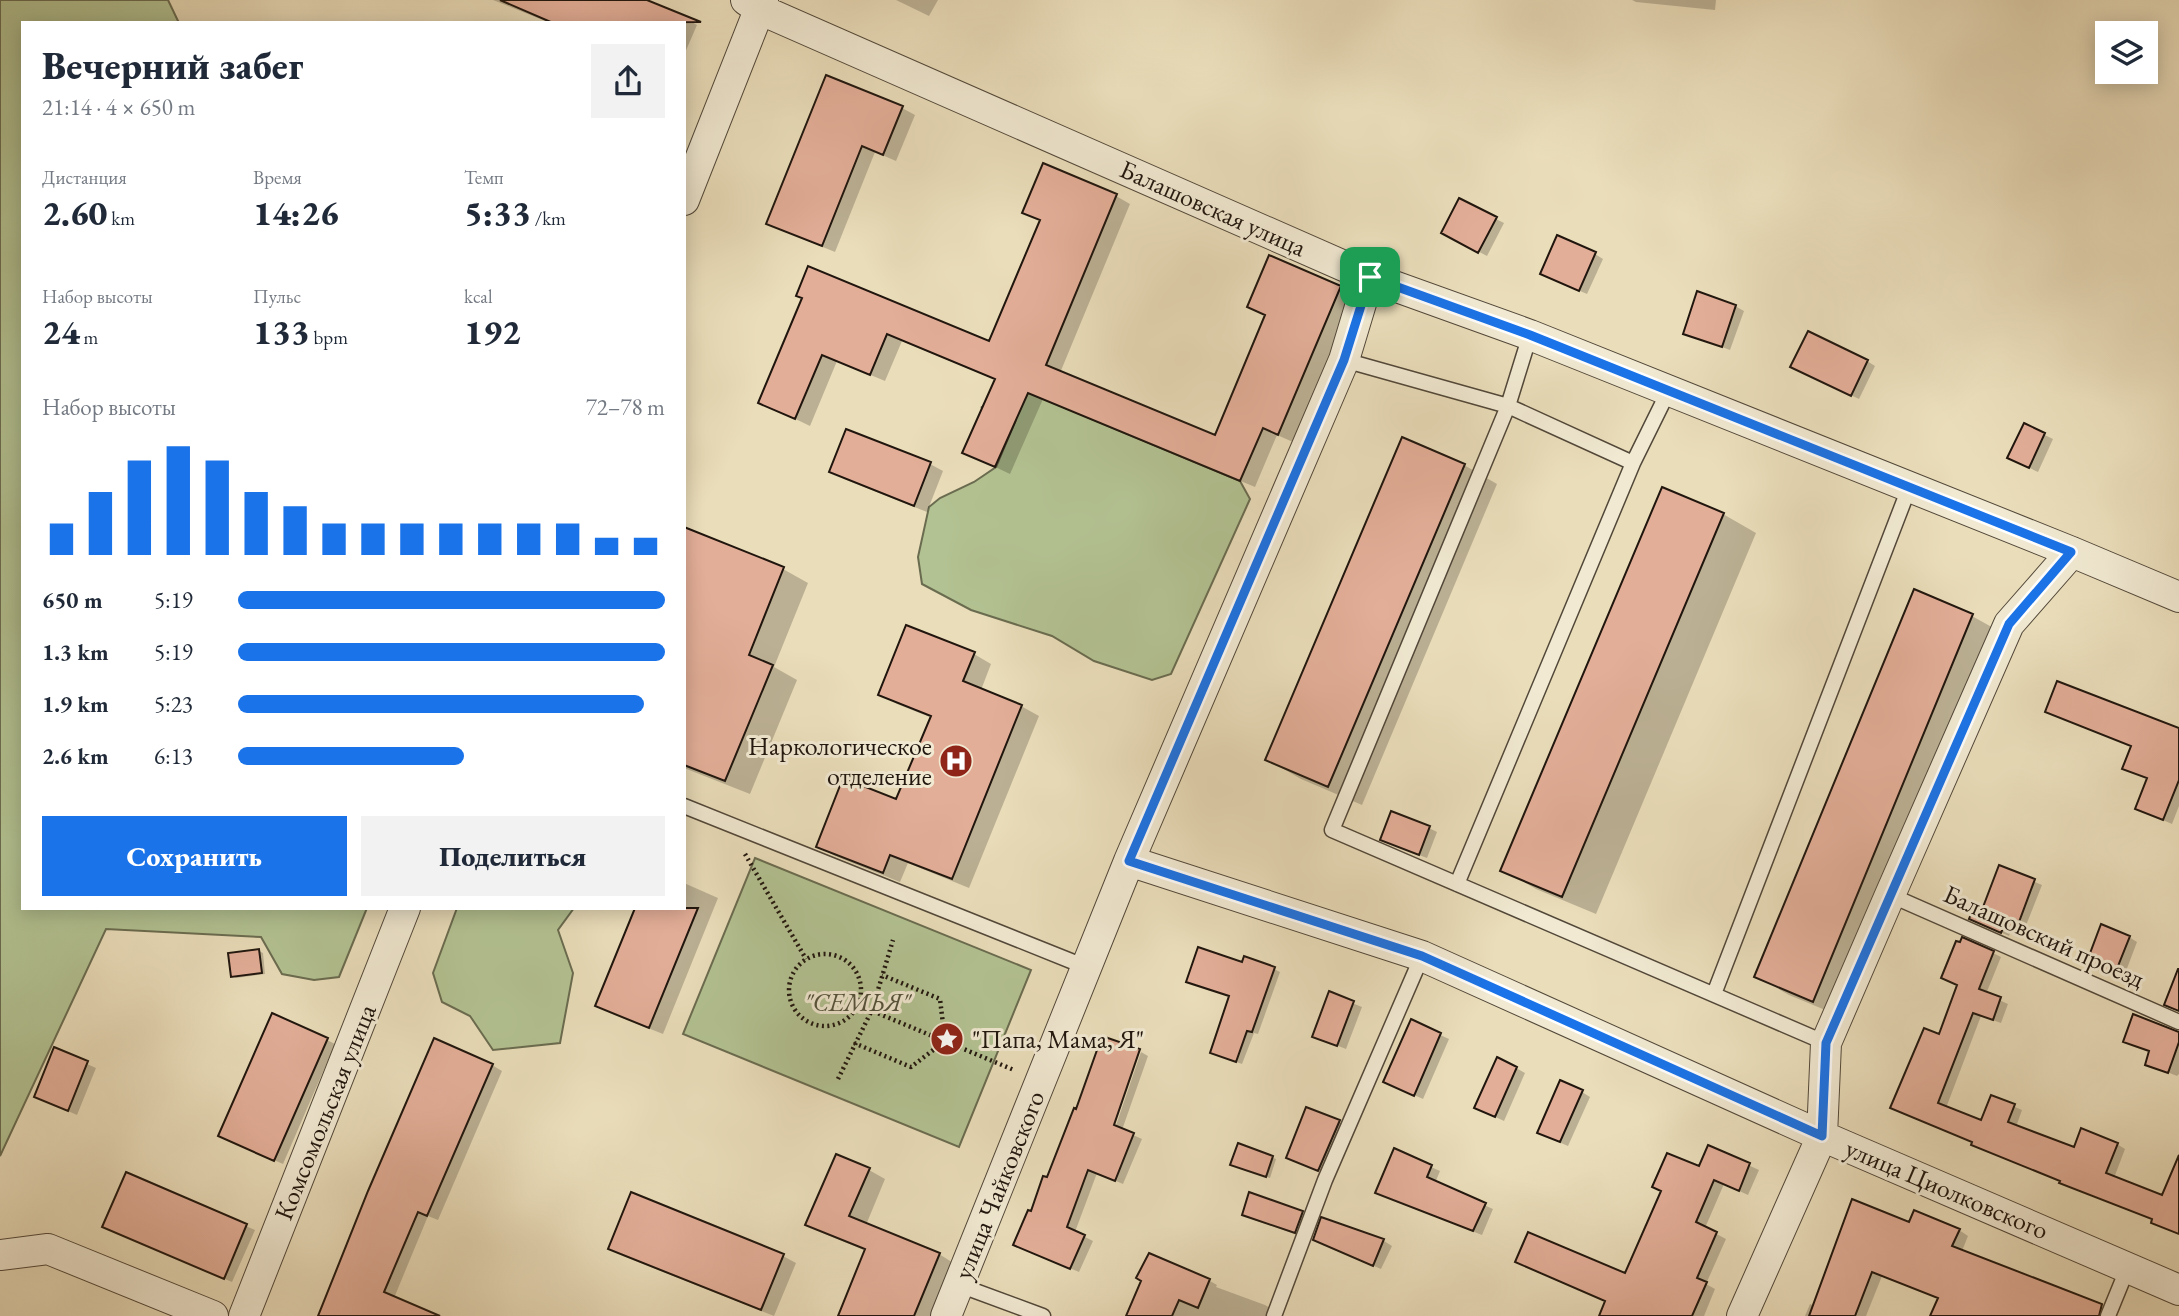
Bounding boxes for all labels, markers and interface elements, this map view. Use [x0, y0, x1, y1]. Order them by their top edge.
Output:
map controls [2095, 21, 2158, 84]
button: layers [2095, 21, 2158, 84]
text: Вечерний забег [42, 41, 303, 90]
button: share [591, 44, 665, 118]
text: 21:14 · 4 × 650 m [42, 92, 195, 122]
street label: Балашовская улица [1114, 152, 1312, 265]
text: Дистанция [42, 165, 127, 190]
text: Время [253, 165, 302, 190]
text: Темп [464, 165, 504, 190]
text: 2.60 [42, 190, 108, 235]
text: 14:26 [253, 190, 339, 235]
text: 5:33 [464, 190, 531, 235]
text: km [108, 206, 135, 231]
text: /km [531, 206, 566, 231]
pin [1340, 247, 1400, 307]
icon: arrive [1351, 258, 1389, 296]
text: Набор высоты [42, 284, 153, 309]
text: Пульс [253, 284, 301, 309]
text: kcal [464, 284, 493, 309]
text: 24 [42, 309, 80, 354]
text: 133 [253, 309, 310, 354]
text: 192 [464, 309, 521, 354]
text: m [80, 325, 98, 350]
text: bpm [310, 325, 348, 350]
text: Набор высоты [42, 392, 176, 422]
text: 72–78 m [586, 392, 665, 422]
text: 650 m [42, 585, 103, 615]
text: 5:19 [154, 585, 193, 615]
text: 1.3 km [42, 637, 109, 667]
text: 5:19 [154, 637, 193, 667]
text: 1.9 km [42, 689, 109, 719]
text: 5:23 [154, 689, 193, 719]
place label: Наркологическое отделение [748, 729, 932, 793]
text: 2.6 km [42, 741, 109, 771]
text: 6:13 [154, 741, 193, 771]
hospital icon: Наркологическое отделение [937, 742, 975, 780]
button: Сохранить [42, 816, 347, 896]
button: Поделиться [361, 816, 665, 896]
street label: Балашовский проезд [1938, 876, 2150, 996]
park label: "СЕМЬЯ" [804, 985, 913, 1019]
street label: Комсомольская улица [266, 999, 384, 1225]
place icon: "Папа, Мама, Я" [928, 1020, 966, 1058]
place label: "Папа, Мама, Я" [972, 1022, 1144, 1056]
street label: улица Чайковского [946, 1086, 1052, 1284]
street label: улица Циолковского [1840, 1131, 2054, 1247]

